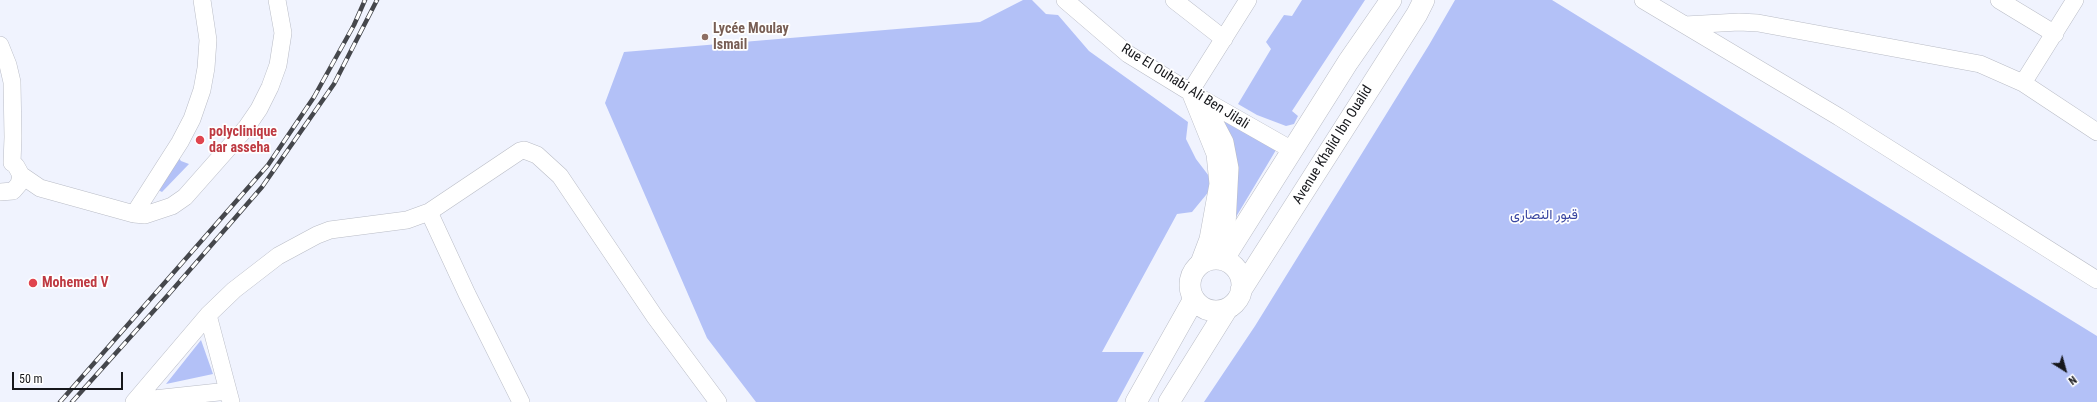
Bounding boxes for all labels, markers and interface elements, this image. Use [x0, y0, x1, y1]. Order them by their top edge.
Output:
place label: Lycée Moulay Ismail [713, 21, 789, 54]
marker: Lycée Moulay Ismail [700, 32, 710, 42]
street label: Rue El Ouhabi Ali Ben Jilali [1118, 41, 1252, 133]
street label: Avenue Khalid Ibn Oualid [1290, 83, 1376, 207]
place label: polyclinique dar asseha [209, 124, 277, 156]
marker: polyclinique dar asseha [194, 134, 206, 146]
park label: قبور النصارى [1510, 207, 1578, 223]
place label: Mohemed V [42, 275, 109, 291]
marker: Mohemed V [27, 277, 39, 289]
north arrow [2045, 350, 2085, 390]
scale bar [14, 364, 125, 390]
text: 50 m [19, 372, 43, 386]
text: N [2066, 373, 2079, 387]

